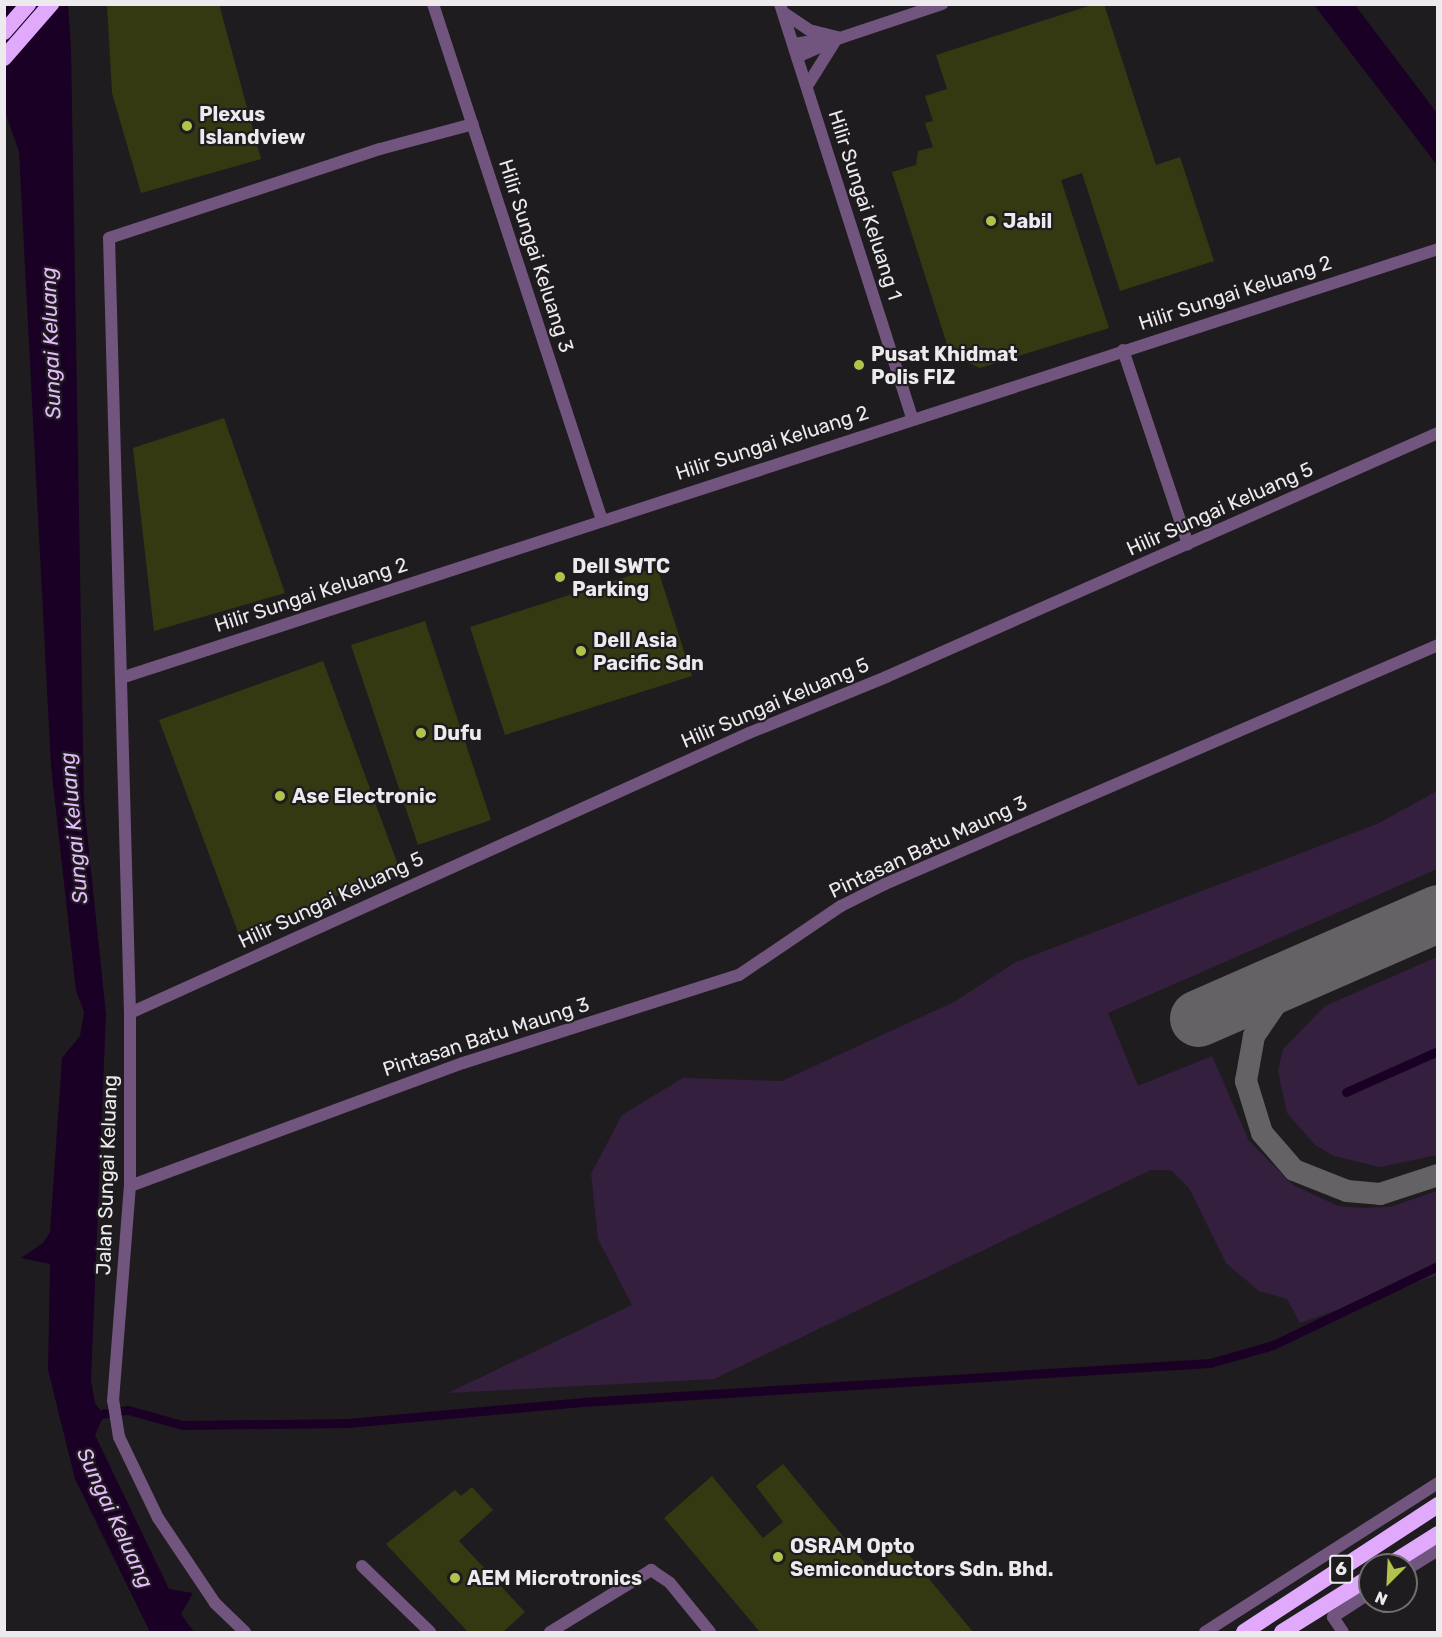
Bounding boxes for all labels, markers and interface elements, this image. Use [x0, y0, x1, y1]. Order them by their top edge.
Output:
place label: Plexus Islandview [199, 102, 305, 149]
street label: Hilir Sungai Keluang 1 [823, 107, 907, 303]
marker: Plexus Islandview [180, 119, 194, 133]
street label: Hilir Sungai Keluang 3 [493, 156, 579, 356]
place label: Jabil [1003, 209, 1052, 233]
marker: Jabil [984, 214, 998, 228]
street label: Hilir Sungai Keluang 2 [1135, 250, 1335, 336]
water label: Sungai Keluang [36, 267, 66, 419]
place label: Pusat Khidmat Polis FIZ [871, 342, 1018, 389]
marker: Pusat Khidmat Polis FIZ [852, 358, 866, 372]
street label: Hilir Sungai Keluang 2 [672, 400, 872, 486]
street label: Hilir Sungai Keluang 5 [1123, 457, 1317, 561]
street label: Hilir Sungai Keluang 2 [211, 552, 411, 638]
place label: Dell SWTC Parking [572, 554, 670, 601]
marker: Dell SWTC Parking [553, 570, 567, 584]
place label: Dell Asia Pacific Sdn [593, 628, 704, 675]
marker: Dell Asia Pacific Sdn [574, 644, 588, 658]
street label: Hilir Sungai Keluang 5 [677, 652, 873, 754]
place label: Dufu [433, 721, 482, 745]
marker: Dufu [414, 726, 428, 740]
water label: Sungai Keluang [55, 751, 93, 905]
place label: Ase Electronic [292, 784, 437, 808]
marker: Ase Electronic [273, 789, 287, 803]
street label: Pintasan Batu Maung 3 [825, 791, 1031, 903]
street label: Hilir Sungai Keluang 5 [234, 846, 428, 954]
street label: Pintasan Batu Maung 3 [380, 992, 592, 1082]
street label: Jalan Sungai Keluang [92, 1074, 122, 1276]
water label: Sungai Keluang [71, 1444, 159, 1592]
place label: OSRAM Opto Semiconductors Sdn. Bhd. [790, 1534, 1053, 1581]
marker: OSRAM Opto Semiconductors Sdn. Bhd. [771, 1550, 785, 1564]
north arrow [1358, 1553, 1418, 1613]
road number: 6 [1329, 1554, 1353, 1584]
place label: AEM Microtronics [467, 1566, 642, 1590]
marker: AEM Microtronics [448, 1571, 462, 1585]
text: N [1372, 1587, 1390, 1609]

